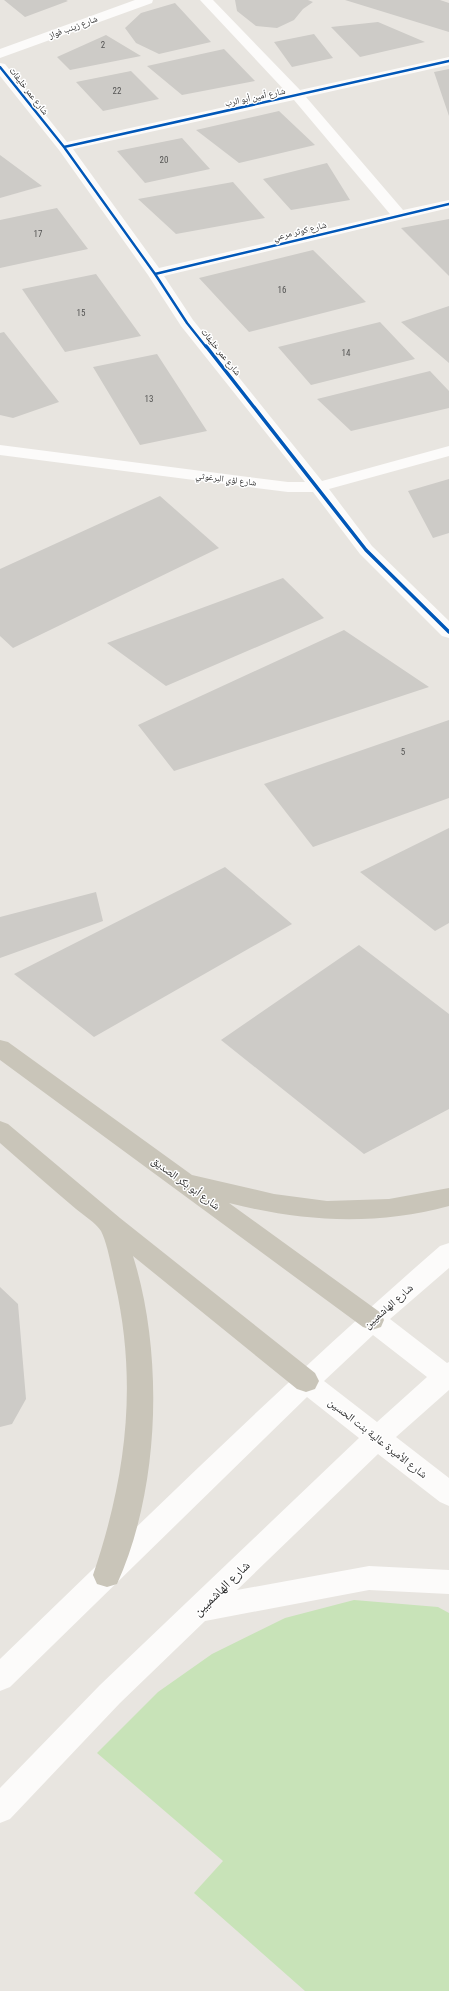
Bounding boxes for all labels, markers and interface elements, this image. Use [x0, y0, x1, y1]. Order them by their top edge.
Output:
street label: شارع زينب فواز [46, 13, 99, 42]
house number: 2 [101, 40, 106, 50]
street label: شارع عمر خليفات [7, 65, 51, 117]
street label: شارع أمين أبو الرب [224, 85, 286, 109]
house number: 22 [113, 86, 122, 96]
house number: 20 [160, 155, 168, 165]
street label: شارع كوثر مرعي [272, 220, 328, 245]
house number: 17 [34, 229, 43, 239]
house number: 16 [278, 285, 286, 295]
house number: 15 [77, 308, 86, 318]
street label: شارع عمر خليفات [198, 327, 243, 378]
house number: 14 [342, 348, 351, 358]
house number: 13 [145, 394, 153, 404]
street label: شارع لؤي البرغوثي [195, 470, 257, 490]
house number: 5 [401, 747, 406, 757]
street label: شارع أبو بكر الصديق [149, 1154, 223, 1213]
street label: شارع الهاشميين [361, 1281, 416, 1331]
street label: شارع الأميرة عالية بنت الحسين [326, 1396, 430, 1481]
street label: شارع الهاشميين [190, 1558, 254, 1620]

